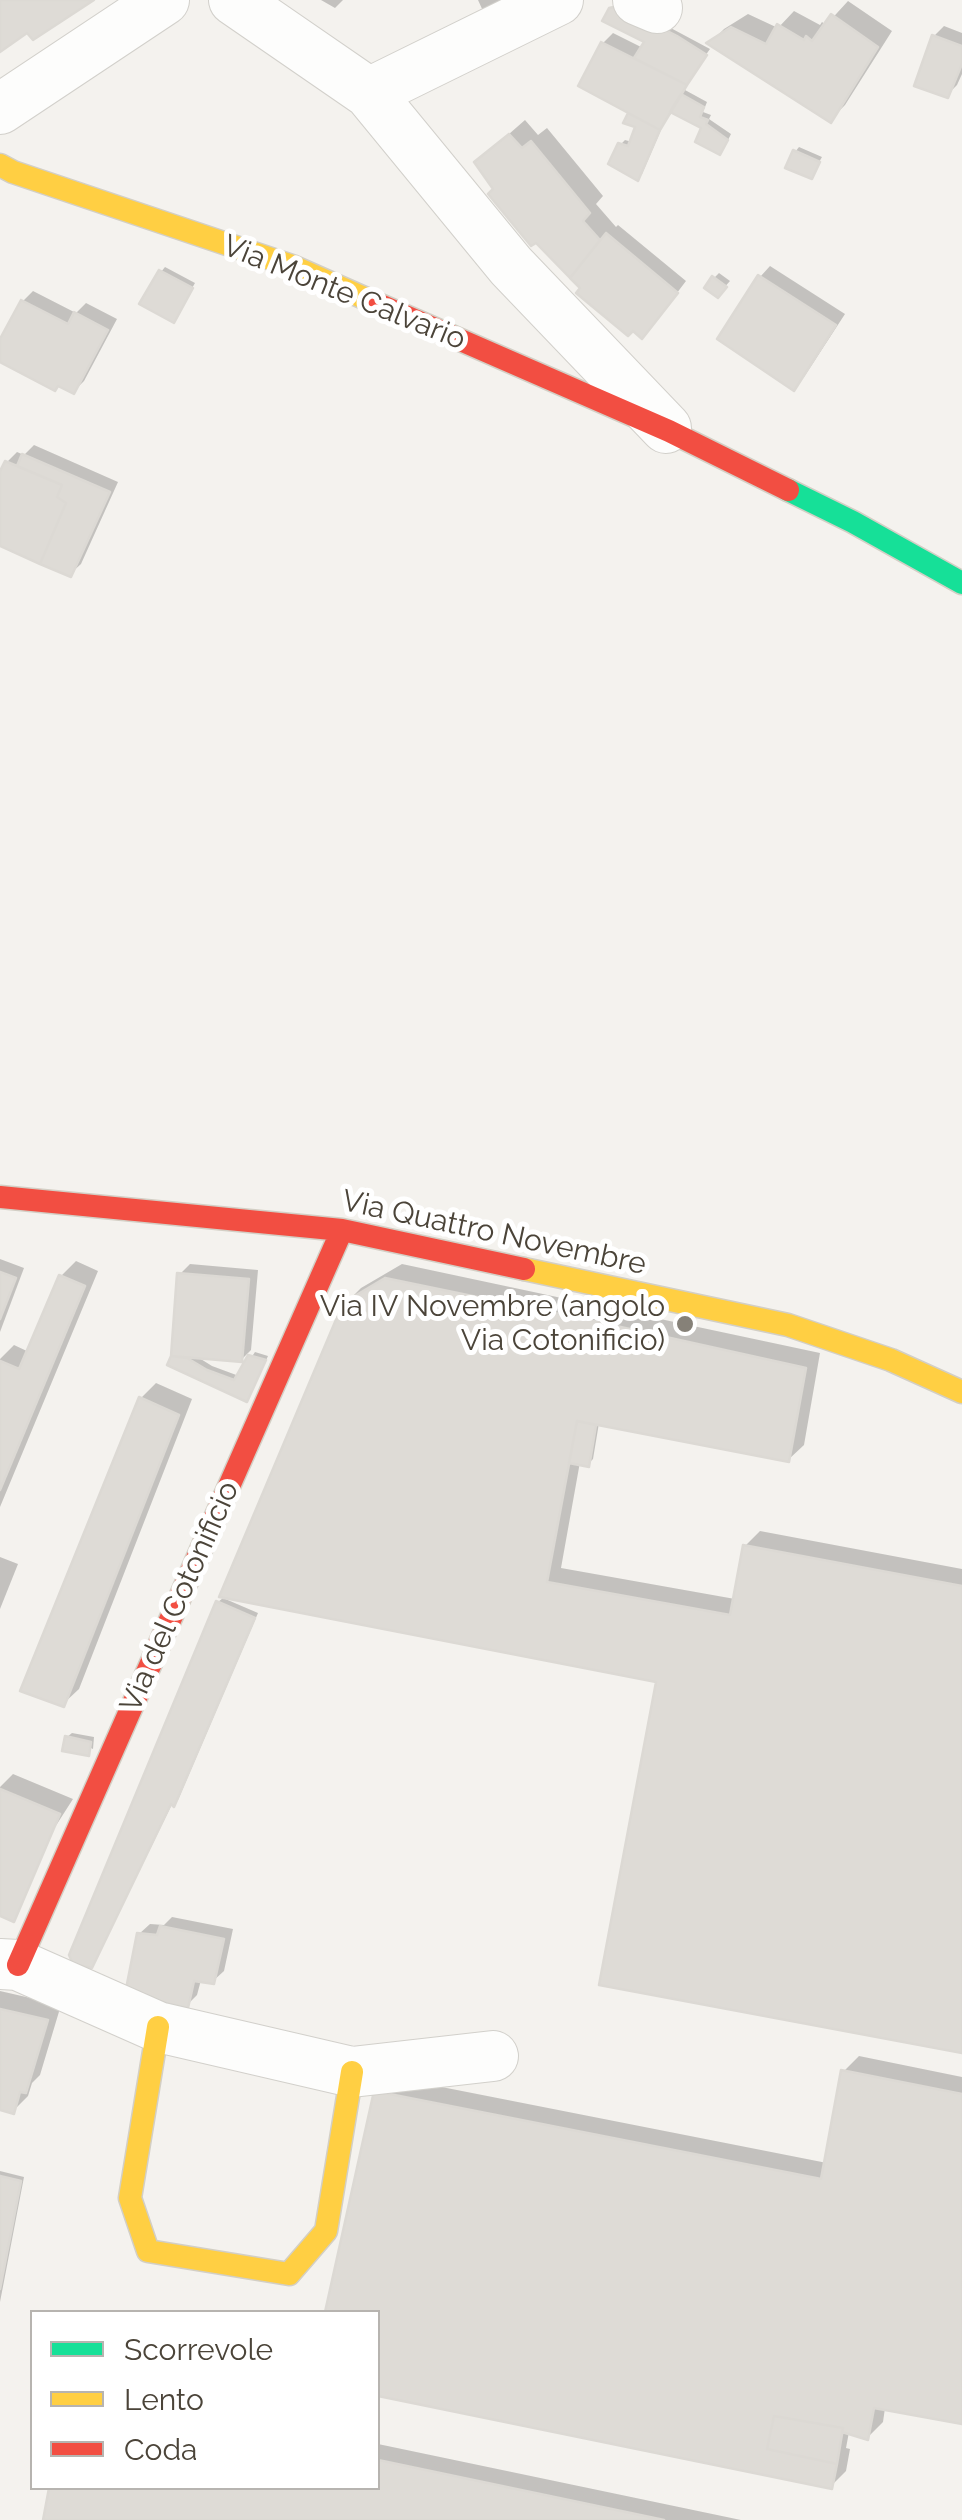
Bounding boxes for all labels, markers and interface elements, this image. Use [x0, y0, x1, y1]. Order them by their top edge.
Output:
street label: Via Monte Calvario [217, 228, 471, 358]
street label: Via Quattro Novembre [339, 1183, 649, 1283]
place label: Via IV Novembre (angolo Via Cotonificio) [320, 1289, 665, 1360]
marker: Via IV Novembre (angolo Via Cotonificio) [674, 1313, 696, 1335]
street label: Via del Cotonificio [113, 1476, 247, 1718]
legend [30, 2310, 380, 2490]
text: Scorrevole [124, 2332, 273, 2367]
text: Lento [124, 2382, 204, 2417]
text: Coda [124, 2432, 197, 2467]

